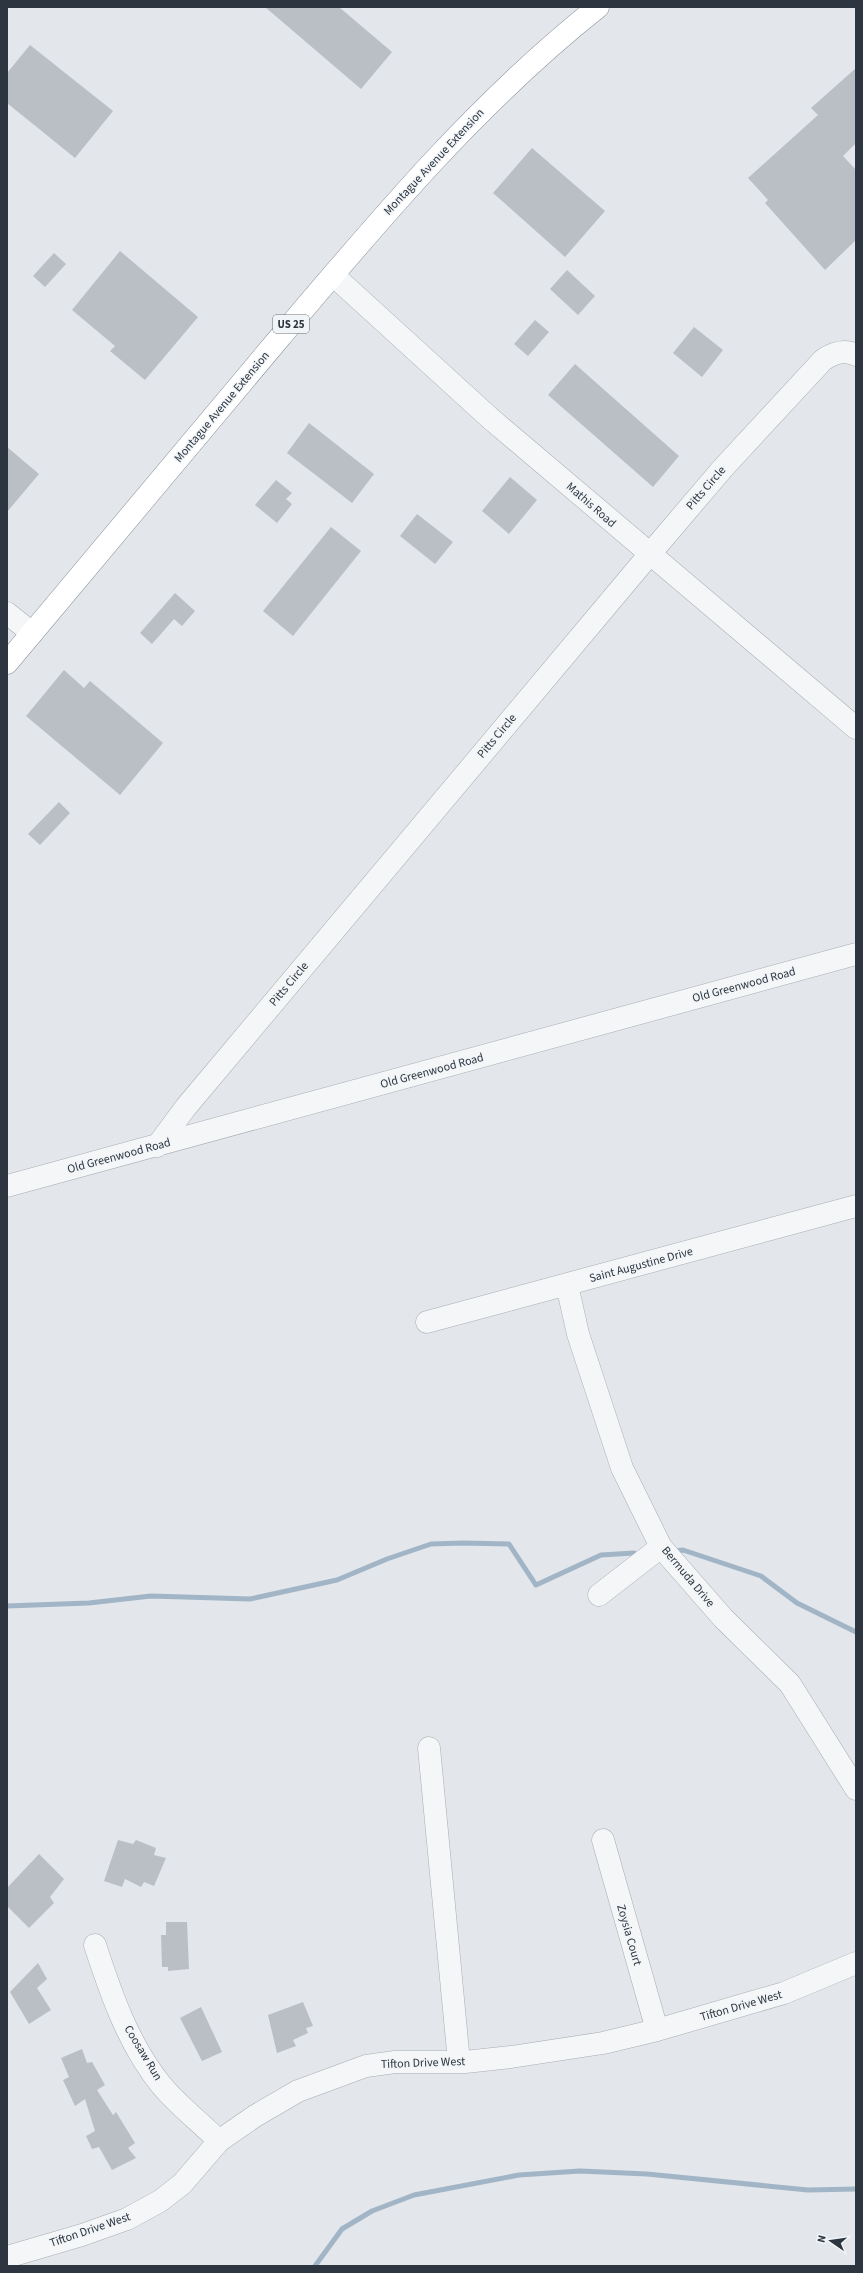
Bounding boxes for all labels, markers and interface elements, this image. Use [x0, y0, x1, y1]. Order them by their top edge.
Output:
street label: Montague Avenue Extension [380, 105, 488, 219]
road number: US 25 [273, 315, 309, 333]
street label: Montague Avenue Extension [170, 348, 274, 466]
street label: Pitts Circle [682, 462, 730, 514]
street label: Mathis Road [562, 478, 620, 532]
street label: Pitts Circle [473, 710, 521, 762]
street label: Pitts Circle [265, 958, 313, 1010]
street label: Old Greenwood Road [690, 963, 798, 1007]
street label: Old Greenwood Road [378, 1049, 486, 1093]
street label: Old Greenwood Road [65, 1134, 173, 1178]
street label: Saint Augustine Drive [587, 1243, 695, 1287]
street label: Bermuda Drive [657, 1543, 719, 1611]
street label: Zoysia Court [612, 1902, 646, 1968]
street label: Tifton Drive West [698, 1986, 784, 2026]
street label: Coosaw Run [120, 2022, 166, 2084]
street label: Tifton Drive West [381, 2053, 465, 2073]
street label: Tifton Drive West [47, 2208, 133, 2252]
north arrow [811, 2221, 851, 2261]
text: N [814, 2234, 830, 2244]

